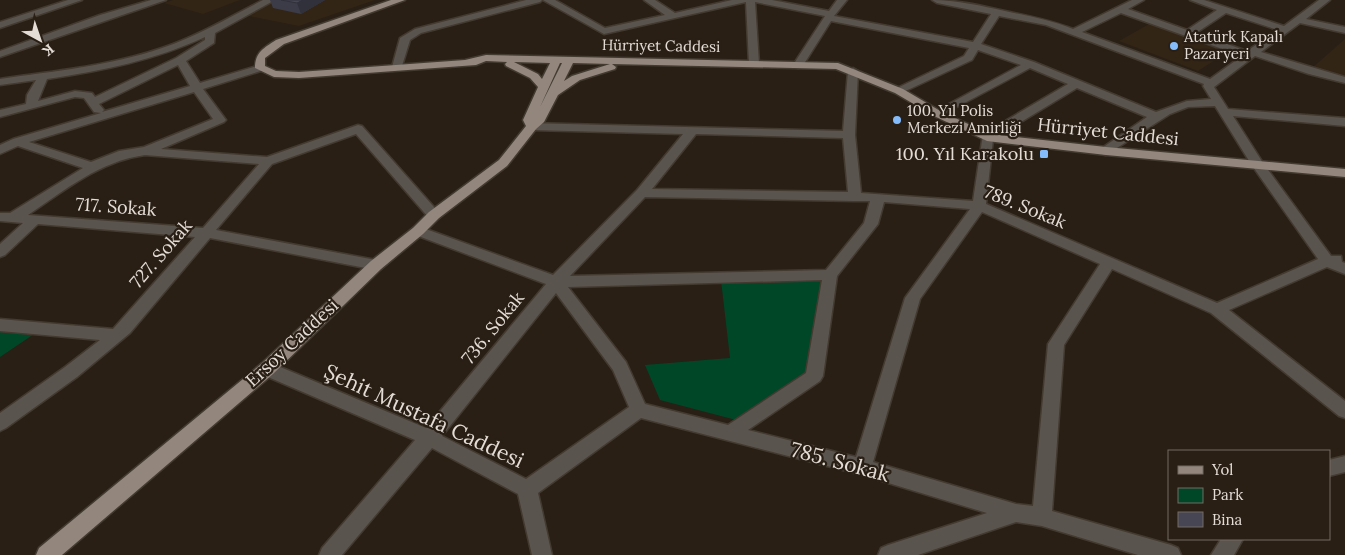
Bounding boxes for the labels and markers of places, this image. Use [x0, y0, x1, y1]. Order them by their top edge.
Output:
place label: Atatürk Kapalı Pazaryeri [1183, 27, 1283, 63]
marker: Atatürk Kapalı Pazaryeri [1168, 40, 1180, 52]
place label: 100. Yıl Polis Merkezi Amirliği [907, 101, 1022, 137]
marker: 100. Yıl Polis Merkezi Amirliği [891, 114, 903, 126]
place label: 100. Yıl Karakolu [896, 142, 1034, 165]
marker: 100. Yıl Karakolu [1038, 148, 1050, 160]

